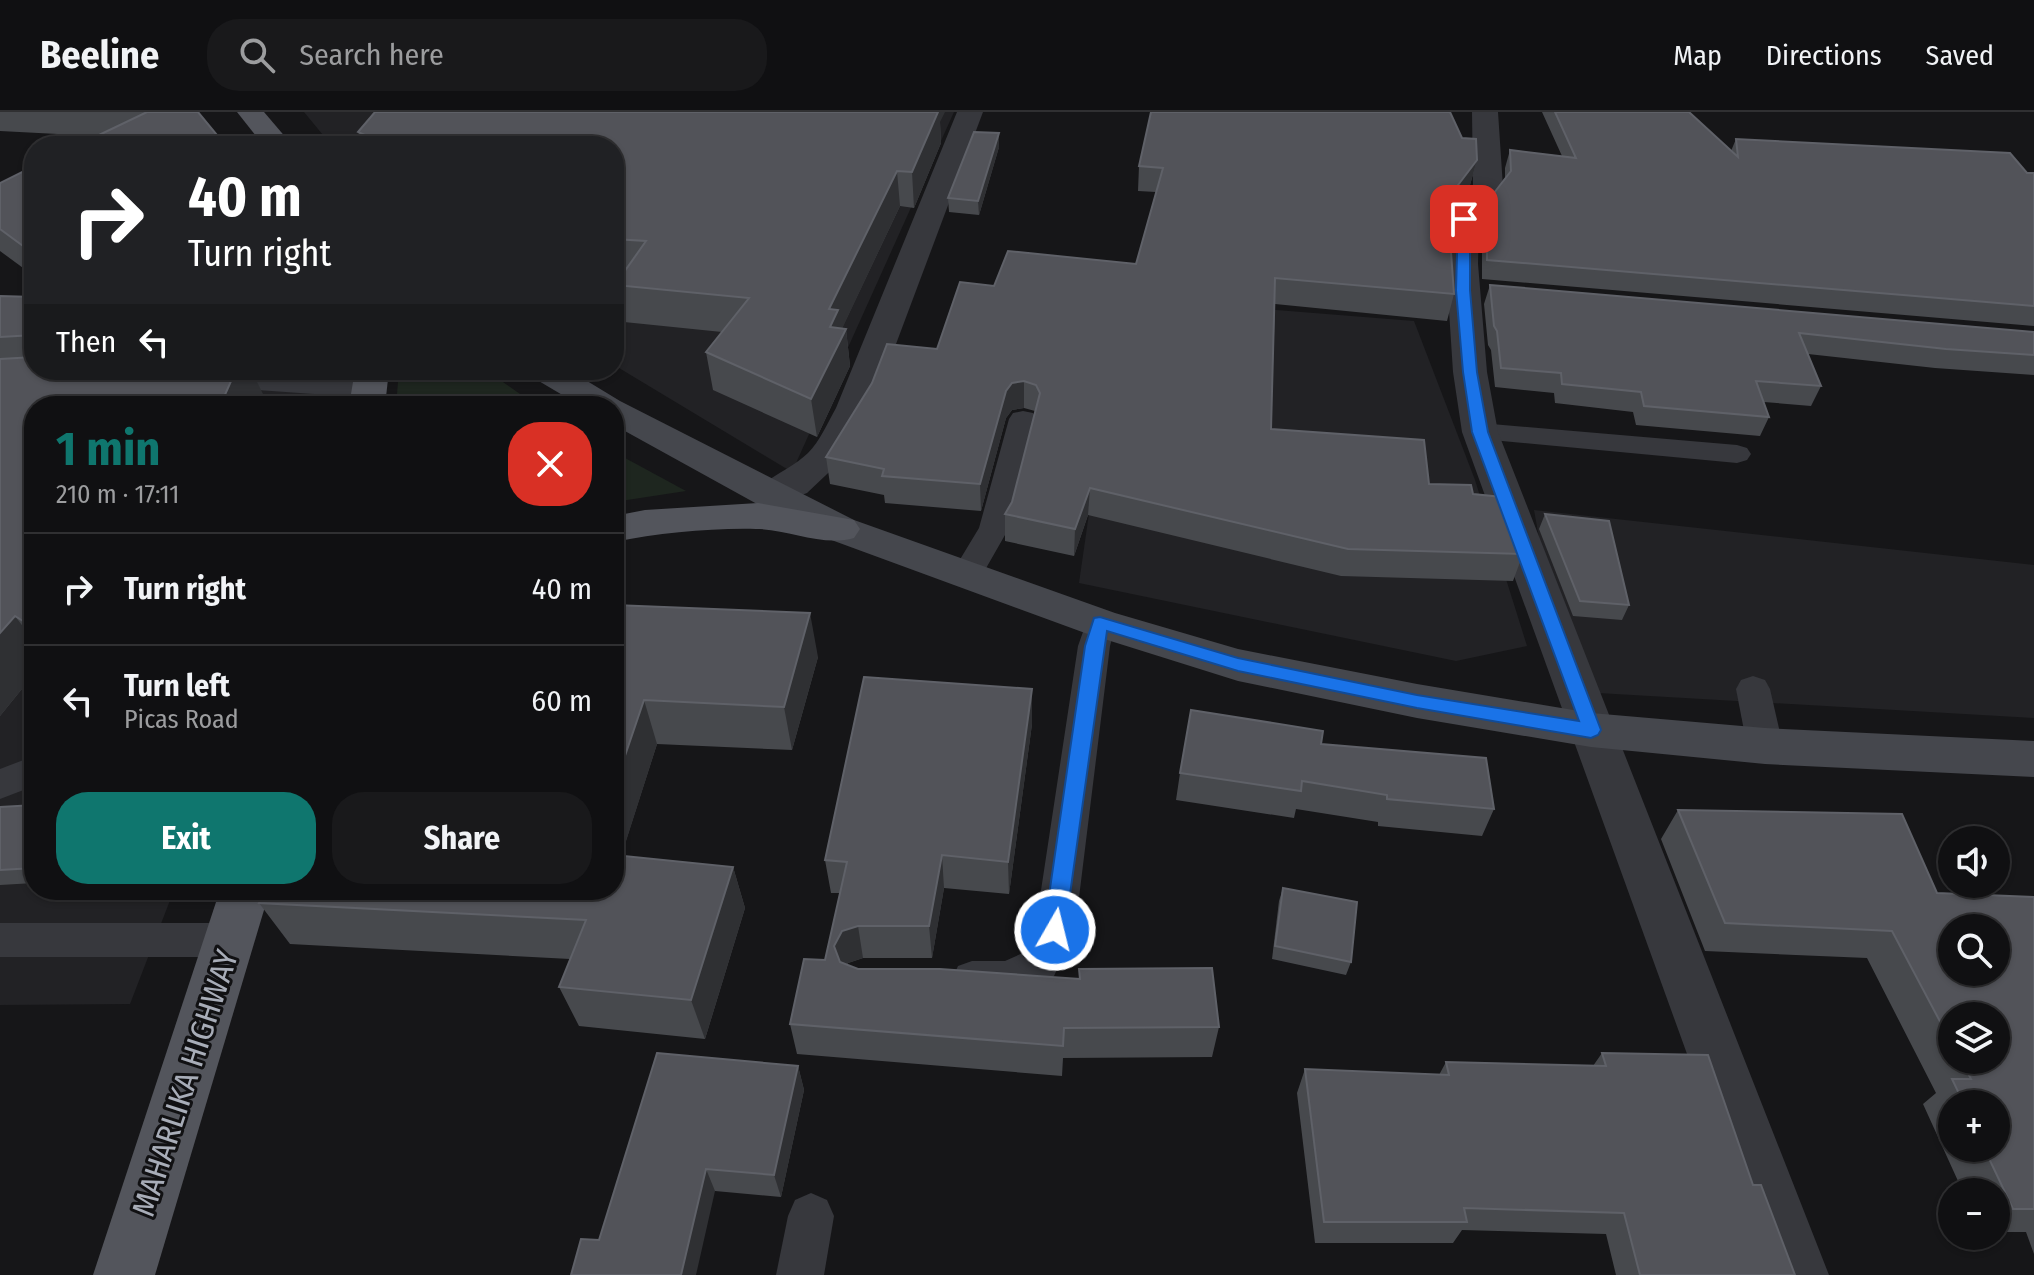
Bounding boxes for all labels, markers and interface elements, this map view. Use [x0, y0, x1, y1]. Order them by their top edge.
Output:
search box [207, 19, 767, 91]
text: Beeline [40, 32, 159, 78]
icon: search [235, 33, 279, 77]
text: Search here [299, 37, 444, 73]
text: Map [1673, 39, 1722, 72]
text: Directions [1766, 39, 1882, 72]
text: Saved [1926, 39, 1994, 72]
text: 40 m [188, 164, 302, 231]
icon: right [56, 168, 160, 272]
pin [1430, 185, 1498, 253]
icon: arrive [1442, 197, 1486, 241]
text: Turn right [188, 232, 331, 276]
icon: left [132, 320, 176, 364]
text: Then [56, 324, 116, 360]
text: 1 min [56, 420, 161, 478]
button: close [508, 422, 592, 506]
text: 210 m · 17:11 [56, 479, 179, 510]
icon: right [56, 567, 100, 611]
text: Turn right [124, 571, 246, 607]
text: 40 m [532, 571, 592, 607]
text: Turn left [124, 668, 230, 704]
icon: left [56, 679, 100, 723]
text: 60 m [531, 683, 592, 719]
text: Picas Road [124, 704, 239, 735]
button: Exit [56, 792, 316, 884]
button: Share [332, 792, 592, 884]
map controls [1938, 826, 2010, 1250]
button: sound [1938, 826, 2010, 898]
position arrow [1013, 888, 1097, 972]
button: search [1938, 914, 2010, 986]
street label: MAHARLIKA HIGHWAY [124, 945, 246, 1221]
button: layers [1938, 1002, 2010, 1074]
button: + [1938, 1090, 2010, 1162]
button: − [1938, 1178, 2010, 1250]

